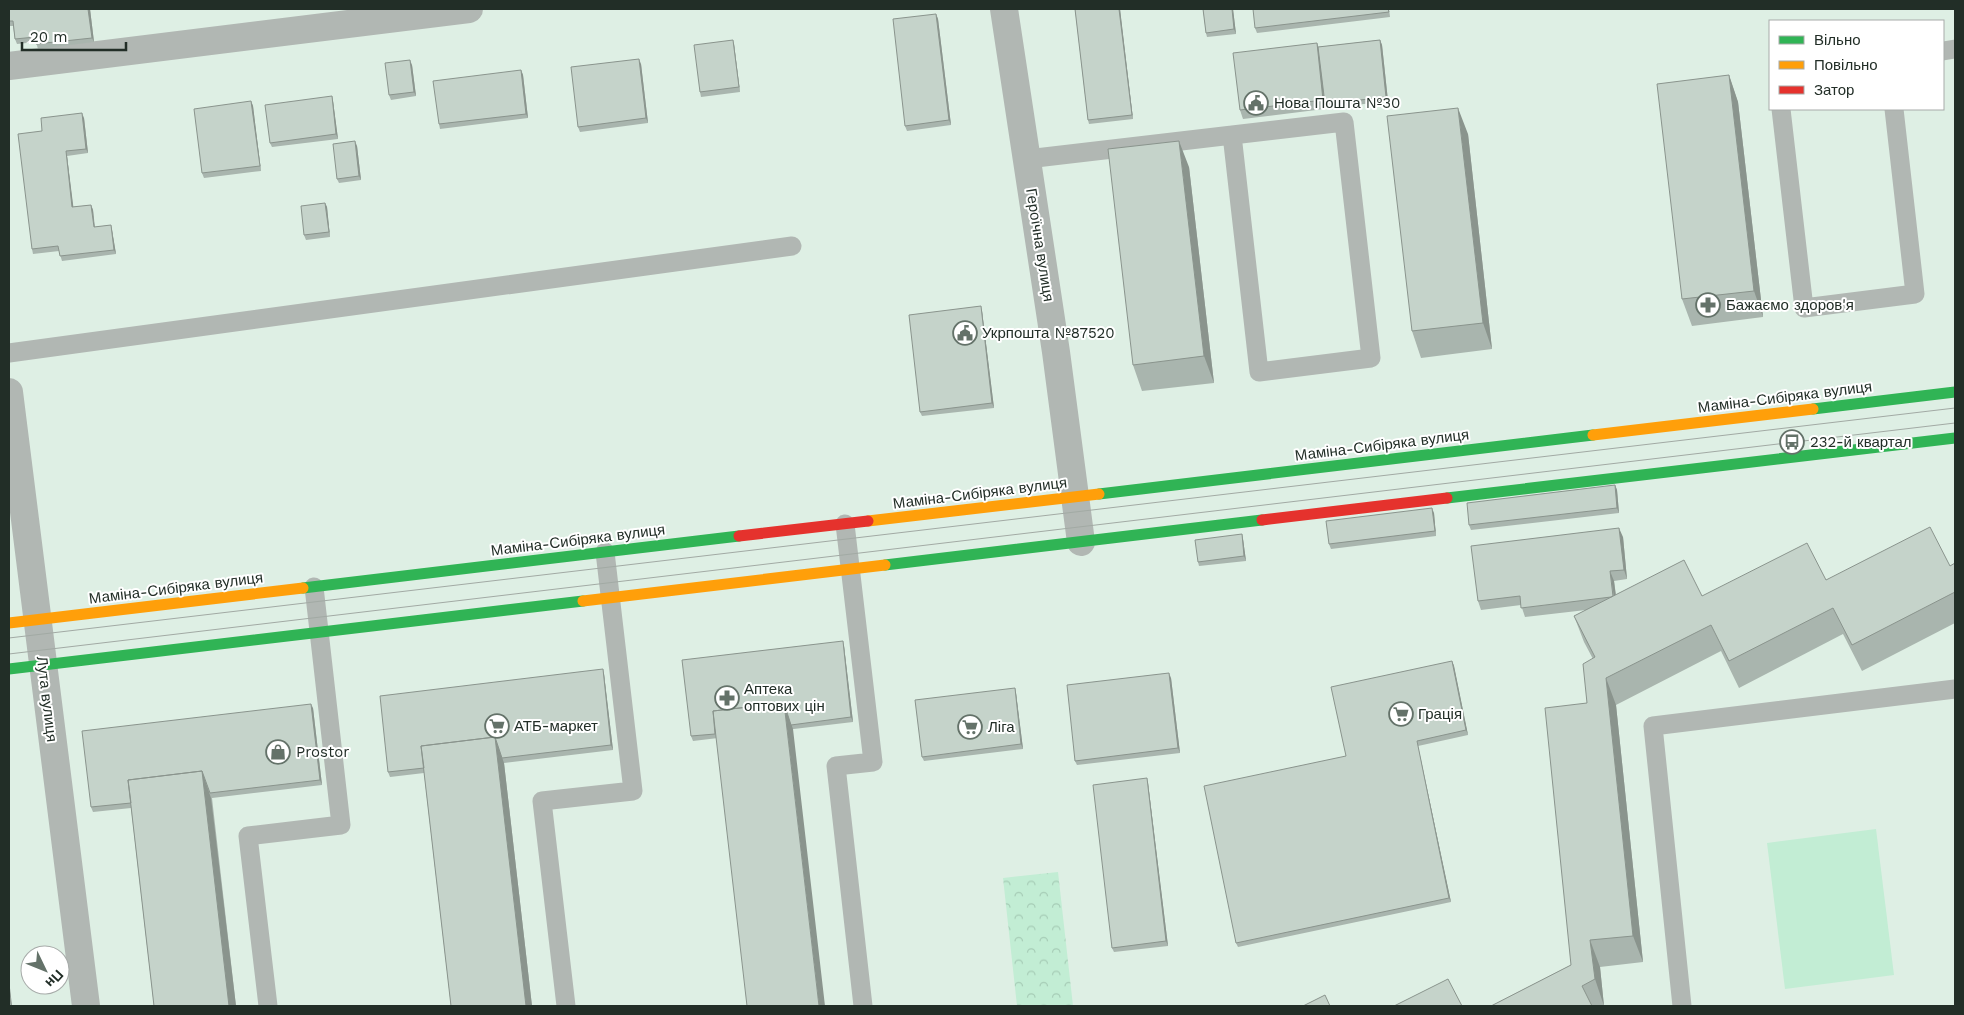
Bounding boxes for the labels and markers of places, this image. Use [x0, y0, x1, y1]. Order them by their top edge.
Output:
public building icon: Нова Пошта №30 [1243, 90, 1269, 116]
place label: Нова Пошта №30 [1274, 94, 1400, 112]
pharmacy icon: Бажаємо здоров'я [1695, 292, 1721, 318]
place label: Бажаємо здоров'я [1726, 296, 1854, 314]
public building icon: Укрпошта №87520 [952, 320, 978, 346]
place label: Укрпошта №87520 [982, 324, 1115, 342]
bus stop icon: 232-й квартал [1779, 429, 1805, 455]
place label: 232-й квартал [1810, 433, 1912, 451]
place label: Аптека оптових цін [744, 680, 825, 715]
pharmacy icon: Аптека оптових цін [714, 685, 740, 711]
supermarket icon: Грація [1388, 701, 1414, 727]
place label: Грація [1418, 705, 1462, 723]
supermarket icon: АТБ-маркет [484, 713, 510, 739]
supermarket icon: Ліга [957, 714, 983, 740]
place label: АТБ-маркет [514, 717, 598, 735]
place label: Ліга [988, 718, 1015, 736]
shop icon: Prostor [265, 739, 291, 765]
place label: Prostor [296, 743, 349, 761]

